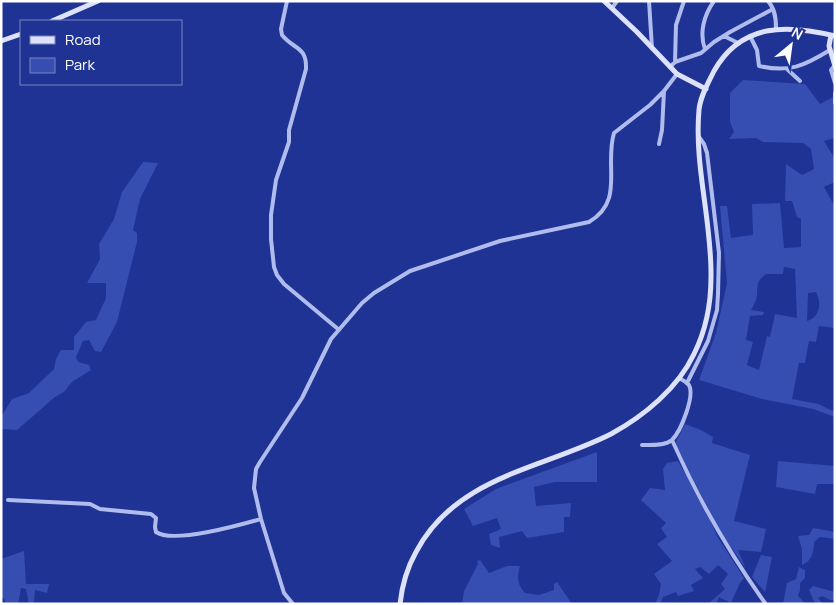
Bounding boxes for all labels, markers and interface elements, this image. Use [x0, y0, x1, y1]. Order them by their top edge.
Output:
legend [20, 20, 182, 85]
north arrow [766, 20, 816, 70]
text: N [789, 22, 807, 44]
text: Road [65, 29, 101, 50]
text: Park [65, 54, 95, 75]

